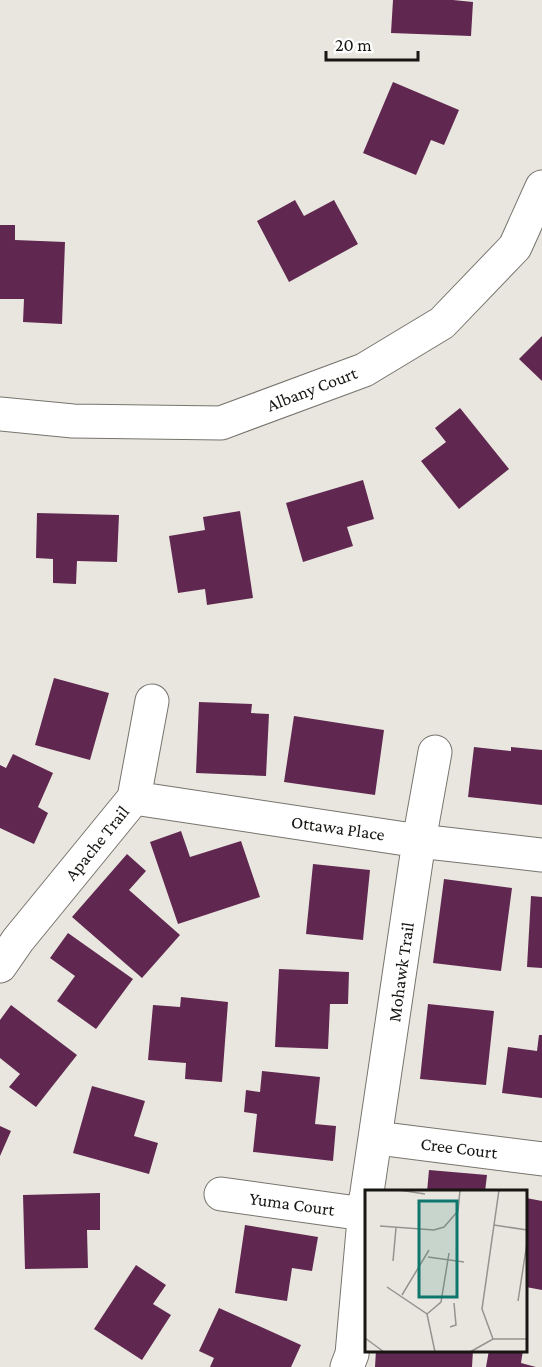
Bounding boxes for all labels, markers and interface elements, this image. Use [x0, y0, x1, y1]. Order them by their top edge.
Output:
scale bar [326, 24, 418, 62]
text: 20 m [335, 35, 372, 55]
street label: Albany Court [264, 362, 361, 415]
street label: Apache Trail [61, 802, 133, 884]
street label: Ottawa Place [290, 812, 386, 844]
street label: Mohawk Trail [384, 921, 418, 1023]
street label: Cree Court [419, 1133, 500, 1163]
street label: Yuma Court [248, 1188, 337, 1220]
inset map [365, 1190, 527, 1352]

